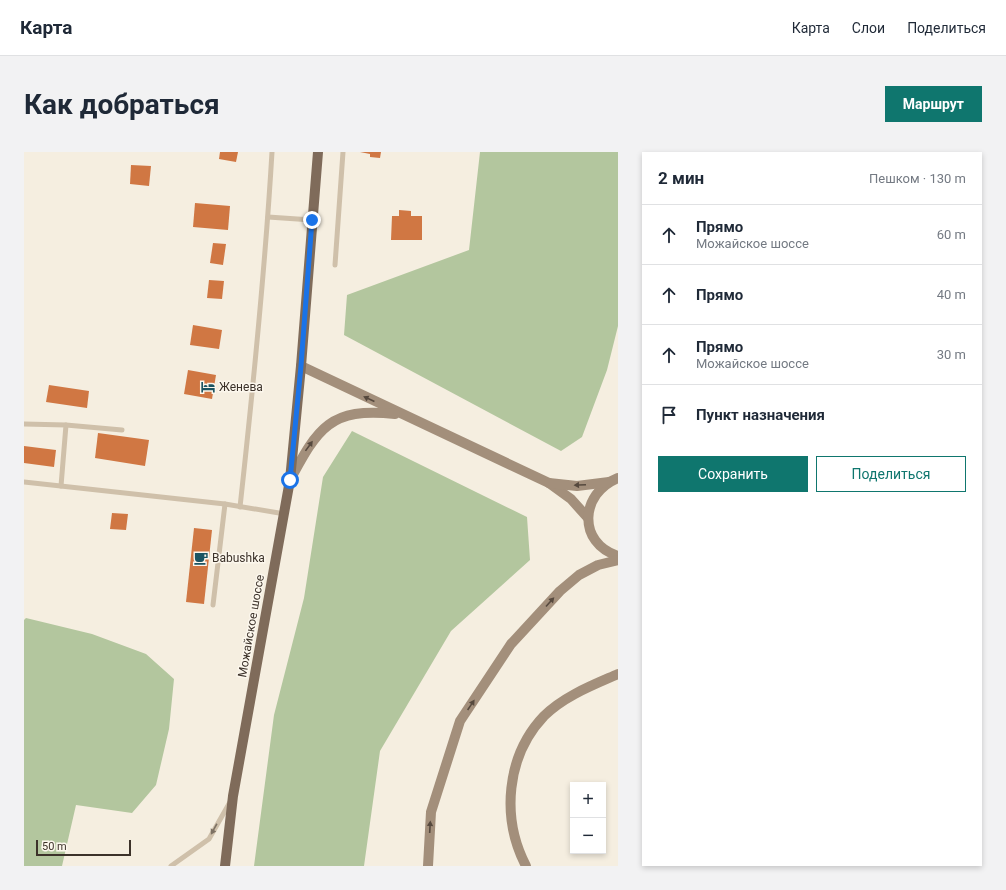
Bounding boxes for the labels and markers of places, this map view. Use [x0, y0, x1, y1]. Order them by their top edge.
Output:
hotel icon: Женева [200, 379, 216, 395]
place label: Женева [219, 380, 263, 394]
cafe icon: Babushka [193, 550, 209, 566]
place label: Babushka [212, 551, 265, 565]

